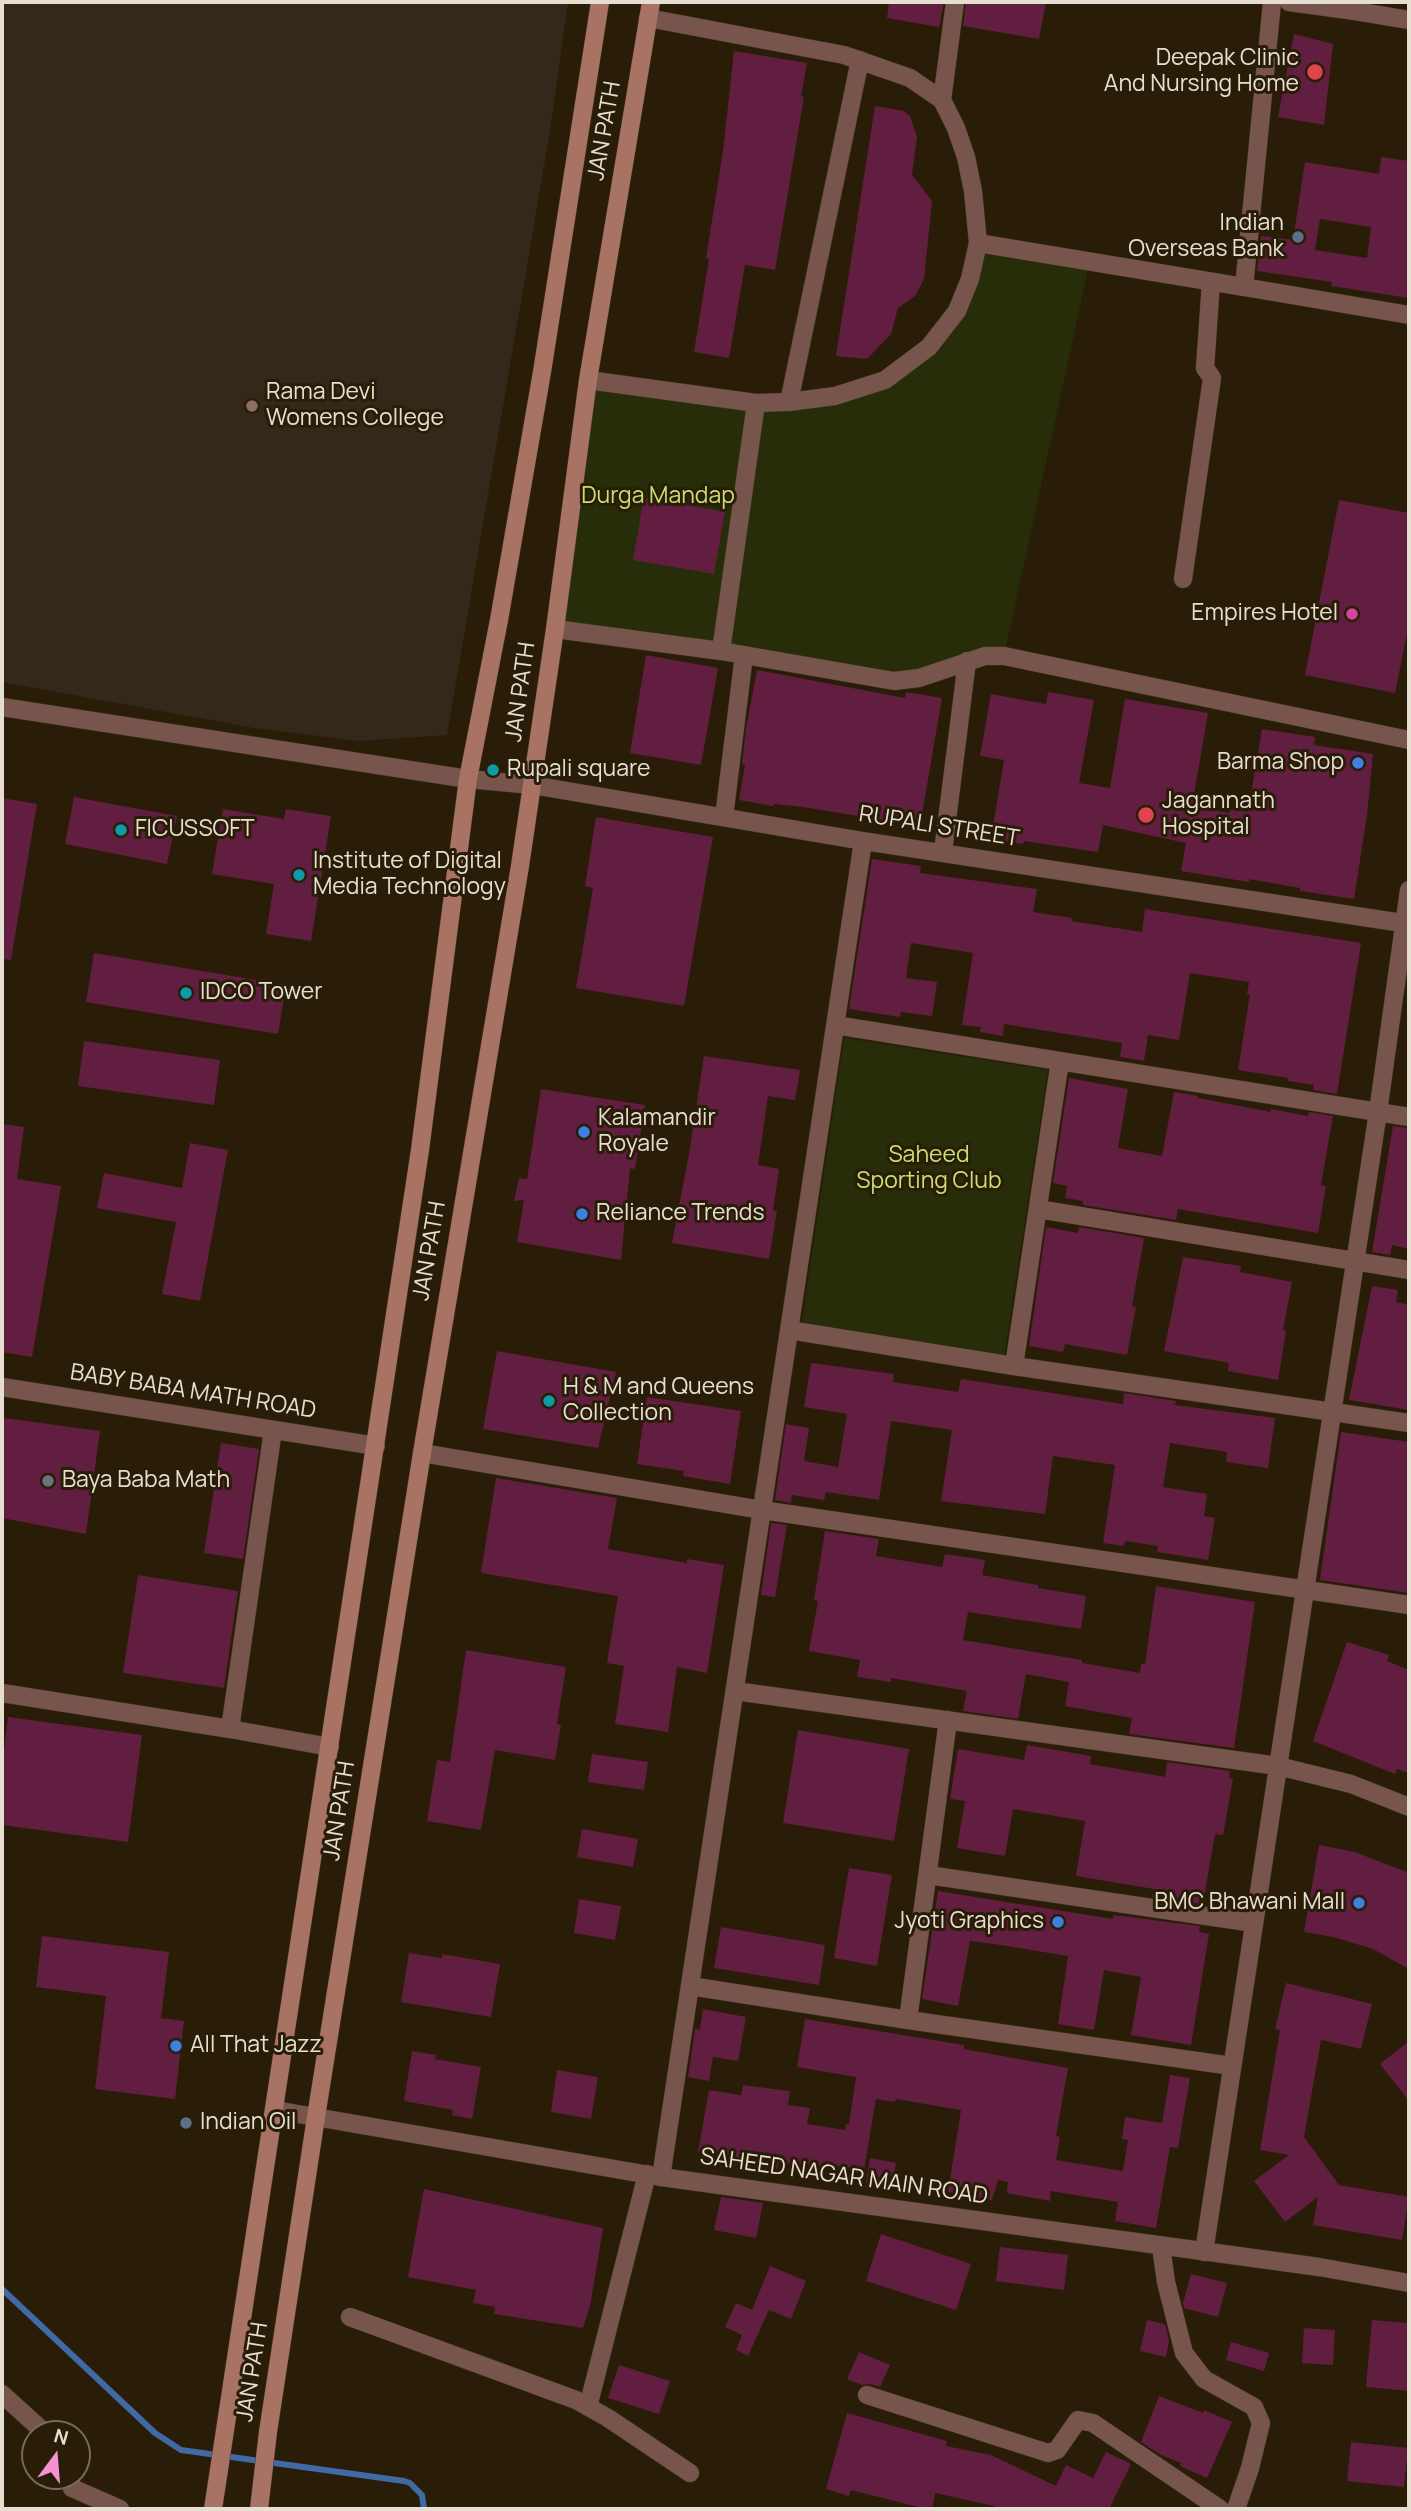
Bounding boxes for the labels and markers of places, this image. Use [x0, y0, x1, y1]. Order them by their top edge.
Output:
place label: Deepak Clinic And Nursing Home [1104, 45, 1299, 99]
marker: Deepak Clinic And Nursing Home [1305, 62, 1325, 82]
place label: Indian Overseas Bank [1128, 210, 1284, 264]
marker: Indian Overseas Bank [1290, 229, 1306, 245]
place label: Rama Devi Womens College [266, 379, 444, 433]
marker: Rama Devi Womens College [244, 398, 260, 414]
place label: Empires Hotel [1191, 600, 1338, 628]
marker: Empires Hotel [1344, 606, 1360, 622]
place label: Barma Shop [1217, 749, 1344, 777]
marker: Barma Shop [1350, 755, 1366, 771]
place label: Rupali square [507, 756, 651, 784]
marker: Rupali square [485, 762, 501, 778]
place label: Jagannath Hospital [1162, 788, 1275, 842]
marker: Jagannath Hospital [1136, 805, 1156, 825]
place label: FICUSSOFT [135, 816, 255, 844]
marker: FICUSSOFT [113, 822, 129, 838]
place label: Institute of Digital Media Technology [313, 848, 506, 902]
marker: Institute of Digital Media Technology [291, 867, 307, 883]
place label: IDCO Tower [200, 979, 322, 1007]
marker: IDCO Tower [178, 985, 194, 1001]
place label: Kalamandir Royale [598, 1105, 716, 1159]
marker: Kalamandir Royale [576, 1124, 592, 1140]
place label: Reliance Trends [596, 1200, 764, 1228]
marker: Reliance Trends [574, 1206, 590, 1222]
place label: H & M and Queens Collection [563, 1374, 754, 1428]
marker: H & M and Queens Collection [541, 1393, 557, 1409]
place label: Baya Baba Math [62, 1467, 230, 1495]
marker: Baya Baba Math [40, 1473, 56, 1489]
place label: BMC Bhawani Mall [1154, 1889, 1345, 1917]
marker: BMC Bhawani Mall [1351, 1895, 1367, 1911]
place label: Jyoti Graphics [895, 1908, 1044, 1936]
marker: Jyoti Graphics [1050, 1914, 1066, 1930]
place label: All That Jazz [190, 2032, 322, 2060]
marker: All That Jazz [168, 2038, 184, 2054]
place label: Indian Oil [200, 2109, 296, 2137]
marker: Indian Oil [178, 2115, 194, 2131]

